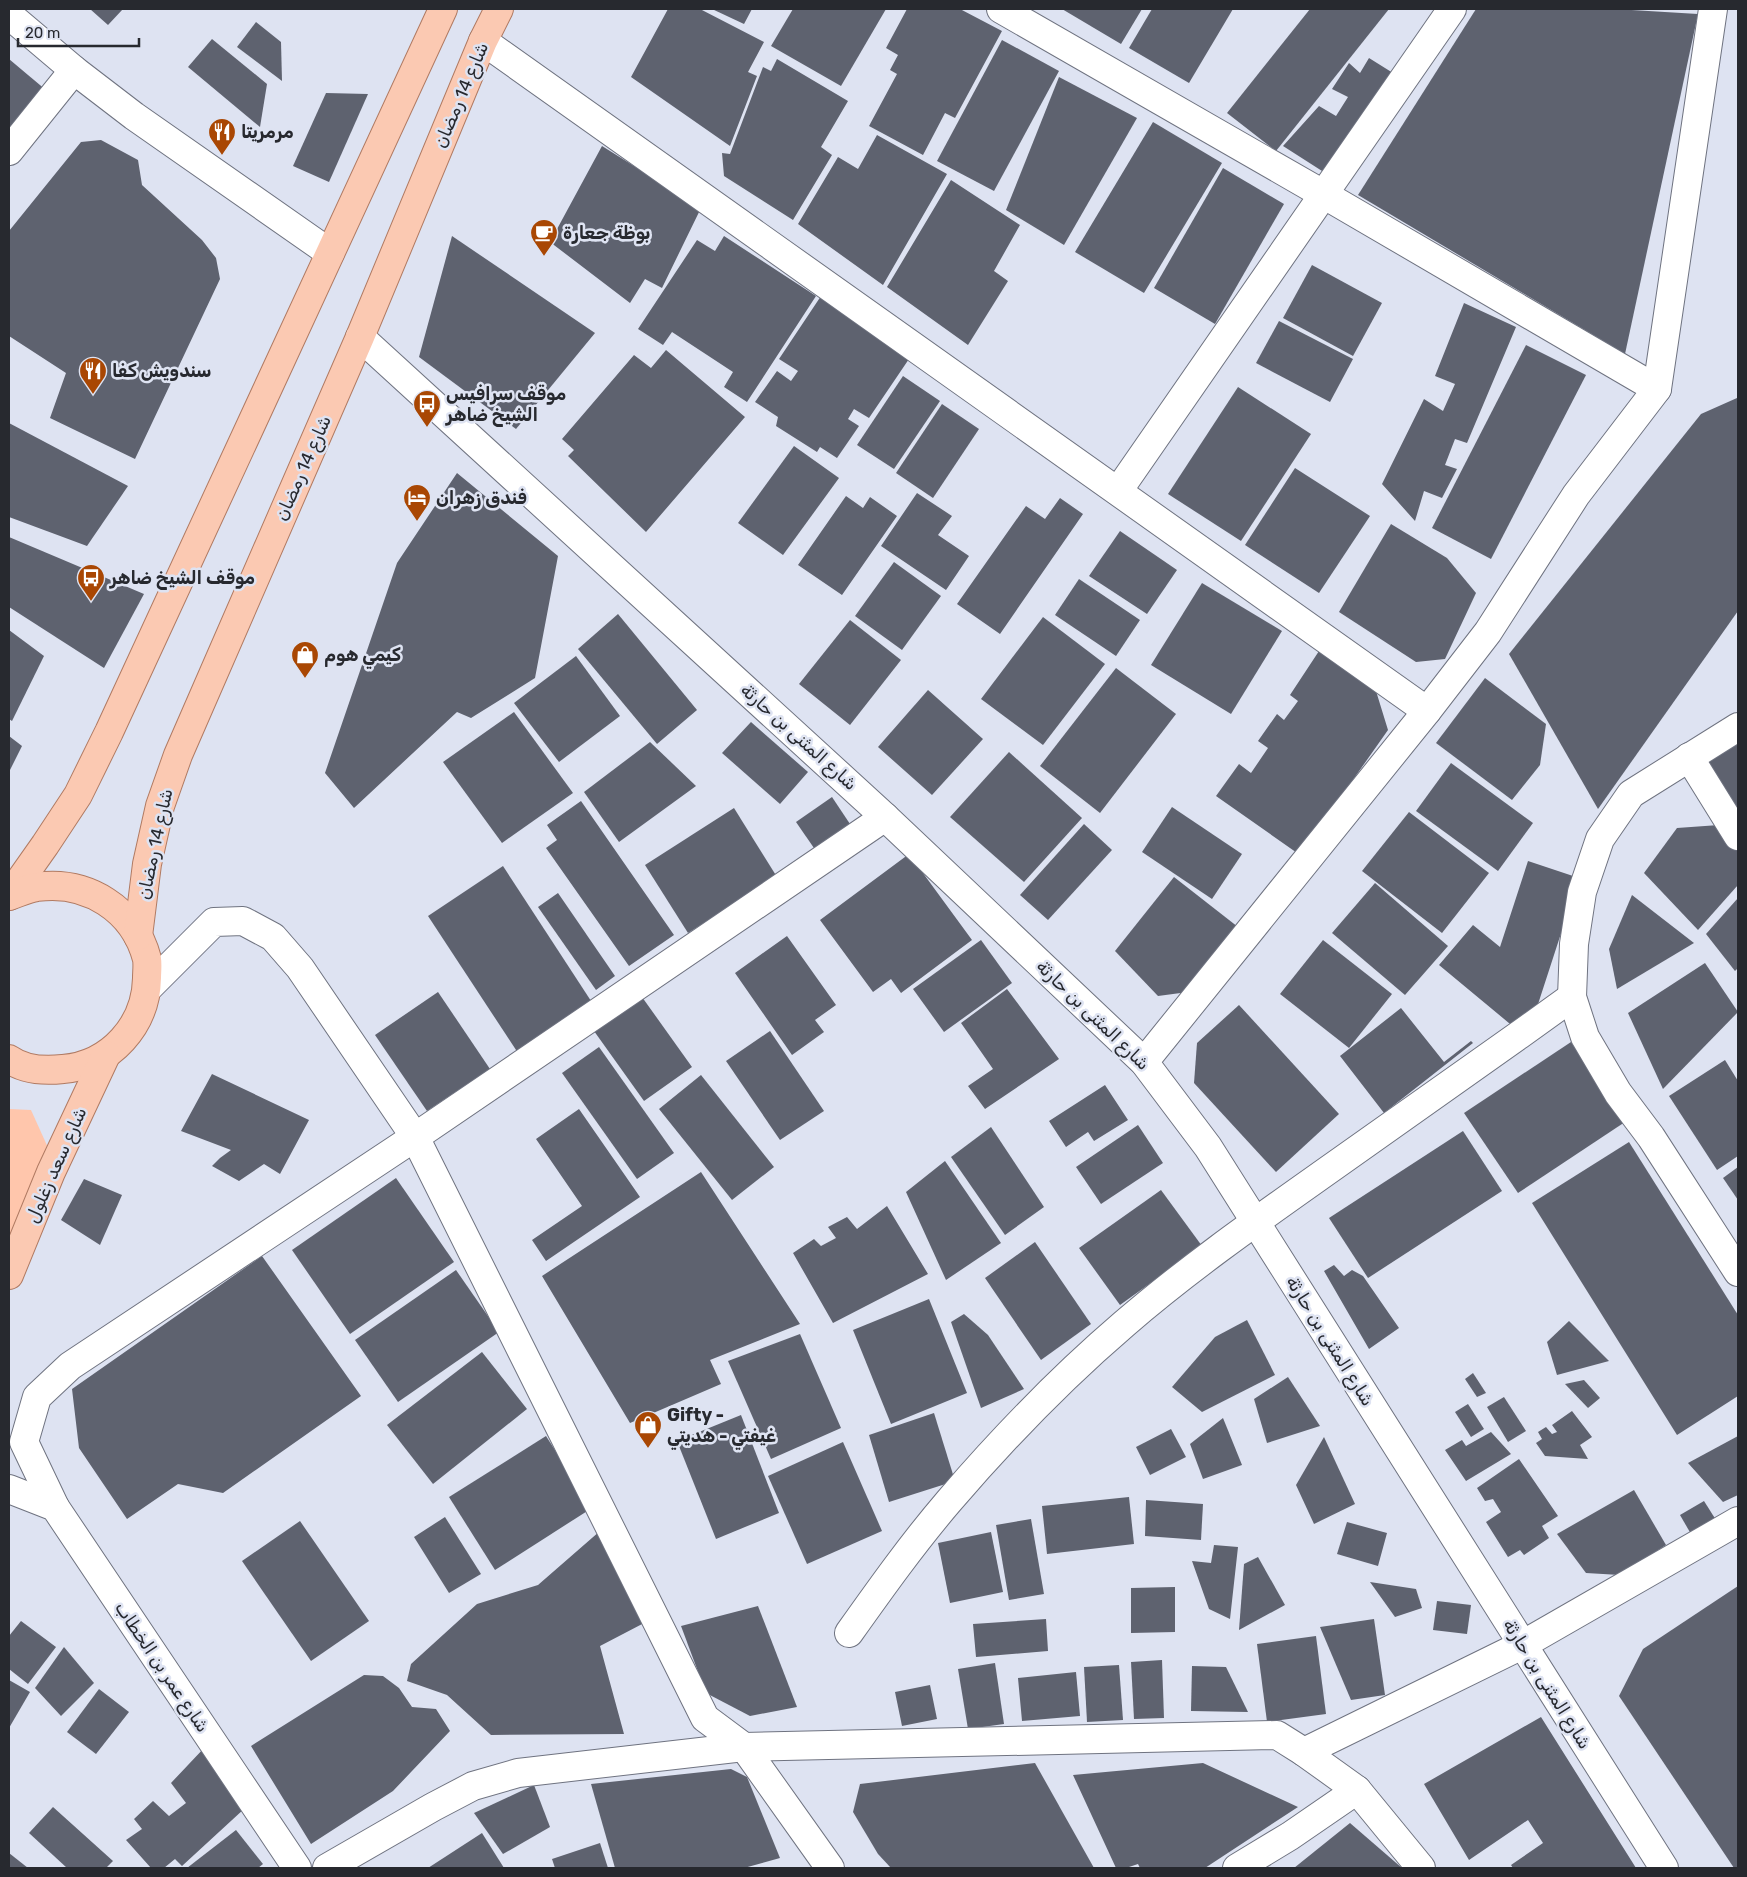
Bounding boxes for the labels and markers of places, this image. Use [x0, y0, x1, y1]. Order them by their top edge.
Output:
restaurant icon: مرمريتا [207, 117, 237, 156]
place label: مرمريتا [241, 121, 294, 143]
cafe icon: بوظة جعارة [529, 218, 559, 257]
place label: بوظة جعارة [563, 222, 651, 244]
restaurant icon: سندويش كفا [78, 356, 108, 395]
place label: سندويش كفا [112, 360, 212, 382]
place label: موقف سرافيس الشيخ ضاهر [445, 383, 566, 428]
bus stop icon: موقف سرافيس الشيخ ضاهر [412, 389, 442, 428]
hotel icon: فندق زهران [402, 483, 432, 522]
place label: فندق زهران [436, 487, 527, 509]
bus stop icon: موقف الشيخ ضاهر [76, 563, 106, 602]
place label: موقف الشيخ ضاهر [109, 567, 255, 591]
shop icon: كيمي هوم [290, 640, 320, 679]
place label: كيمي هوم [324, 644, 401, 669]
place label: Gifty - غيفتي - هديتي [667, 1404, 776, 1450]
shop icon: Gifty - غيفتي - هديتي [633, 1410, 663, 1449]

